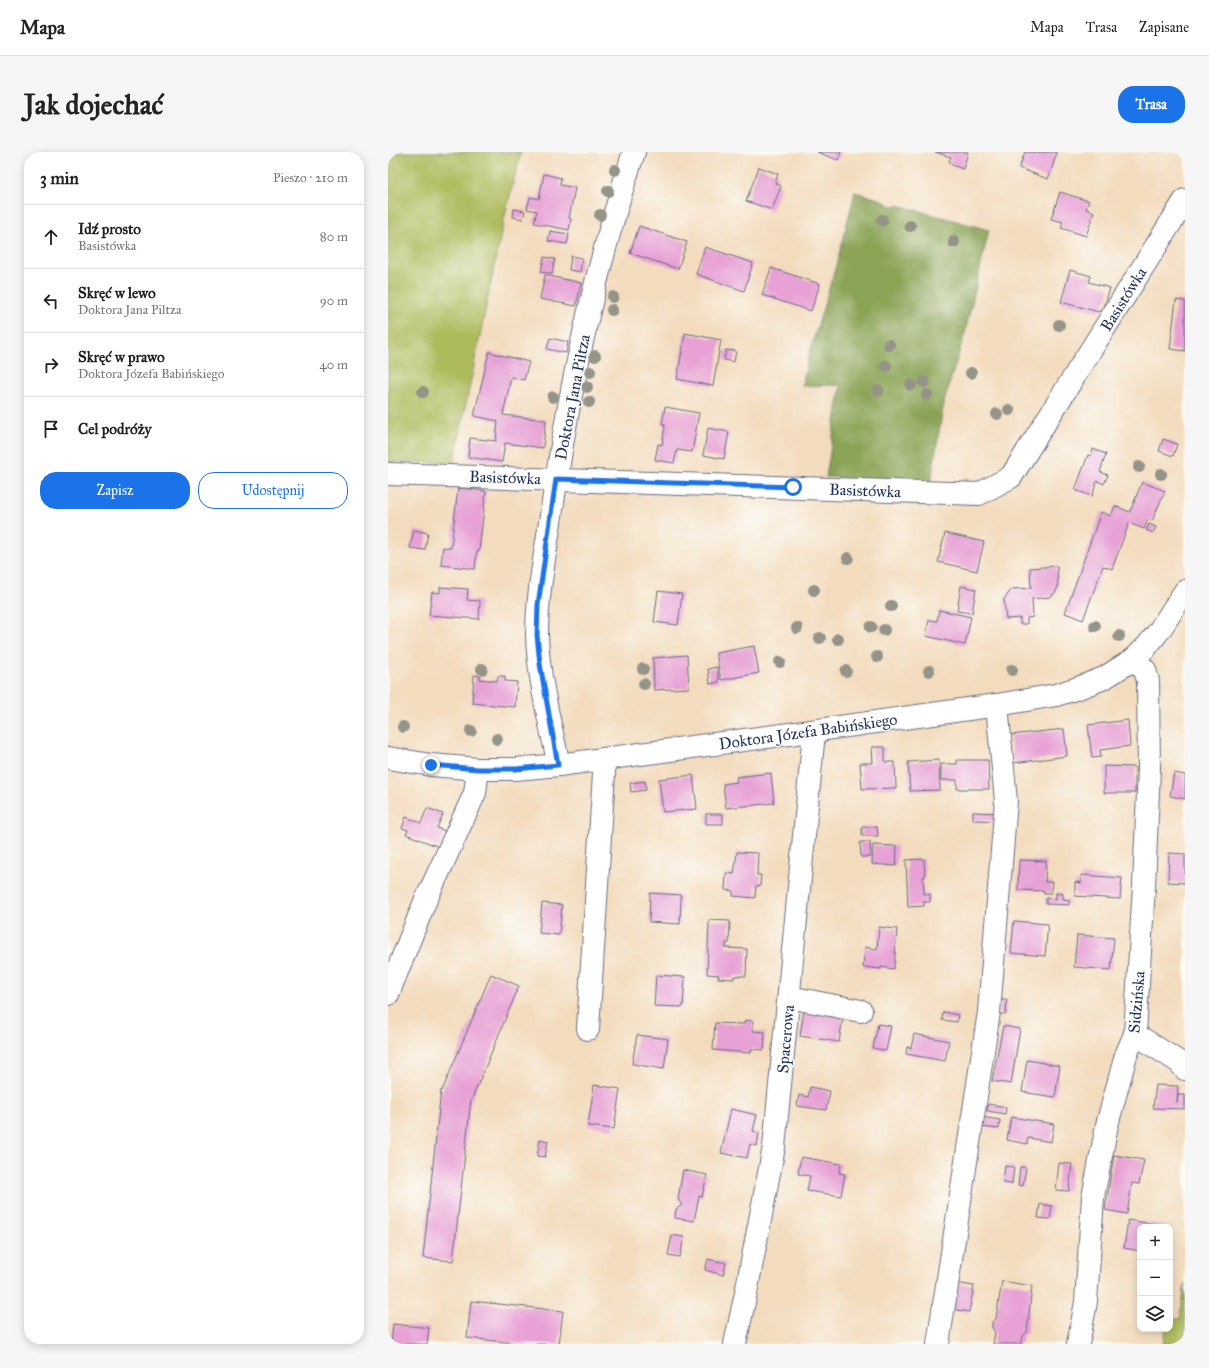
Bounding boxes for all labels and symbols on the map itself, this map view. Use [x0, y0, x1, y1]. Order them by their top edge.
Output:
street label: Basistówka [1096, 264, 1151, 335]
street label: Doktora Jana Piltza [551, 332, 595, 462]
street label: Basistówka [469, 467, 541, 488]
route start [784, 478, 802, 496]
street label: Basistówka [829, 480, 901, 501]
street label: Doktora Józefa Babińskiego [718, 710, 899, 754]
route end [422, 756, 440, 774]
street label: Sidzińska [1124, 970, 1149, 1034]
street label: Spacerowa [773, 1004, 798, 1074]

